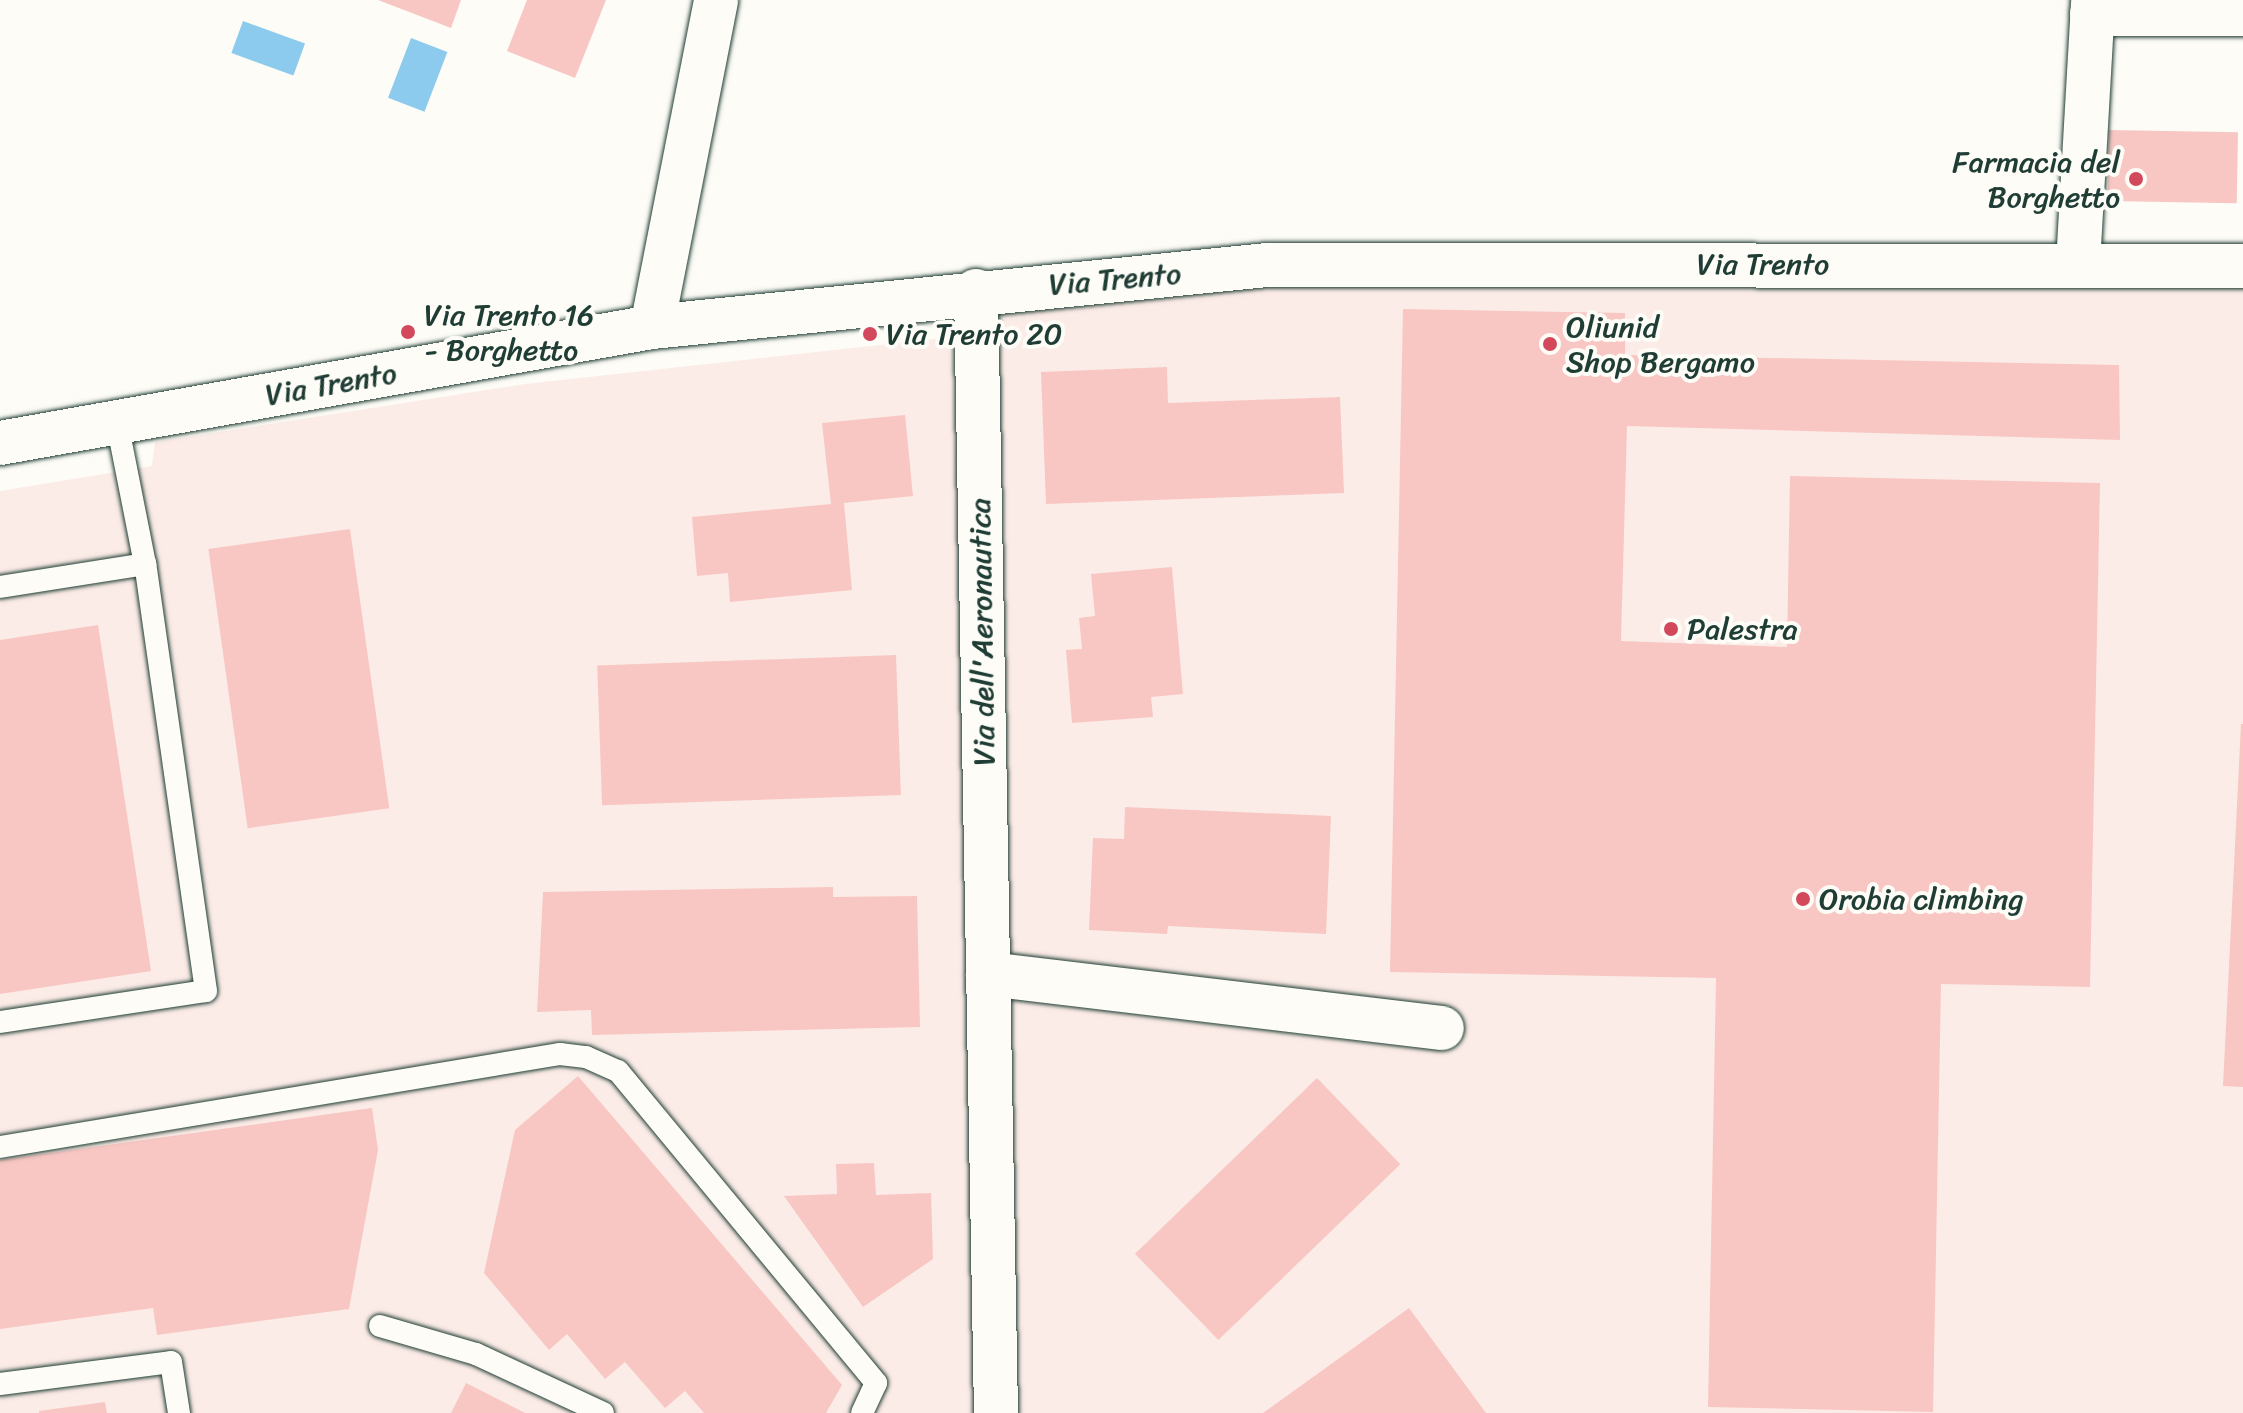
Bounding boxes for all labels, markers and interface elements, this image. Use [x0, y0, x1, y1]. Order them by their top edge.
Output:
place label: Farmacia del Borghetto [1952, 144, 2120, 214]
marker: Farmacia del Borghetto [2127, 170, 2145, 188]
street label: Via Trento [1696, 246, 1830, 282]
street label: Via Trento [1047, 255, 1183, 303]
place label: Via Trento 16 - Borghetto [424, 297, 596, 368]
place label: Oliunid Shop Bergamo [1566, 309, 1754, 380]
place label: Via Trento 20 [886, 316, 1064, 352]
marker: Via Trento 16 - Borghetto [399, 323, 417, 341]
marker: Via Trento 20 [861, 325, 879, 343]
marker: Oliunid Shop Bergamo [1541, 335, 1559, 353]
street label: Via Trento [262, 355, 400, 413]
street label: Via dell'Aeronautica [962, 497, 1002, 767]
place label: Palestra [1687, 611, 1797, 647]
marker: Palestra [1662, 620, 1680, 638]
place label: Orobia climbing [1819, 881, 2024, 917]
marker: Orobia climbing [1794, 890, 1812, 908]

